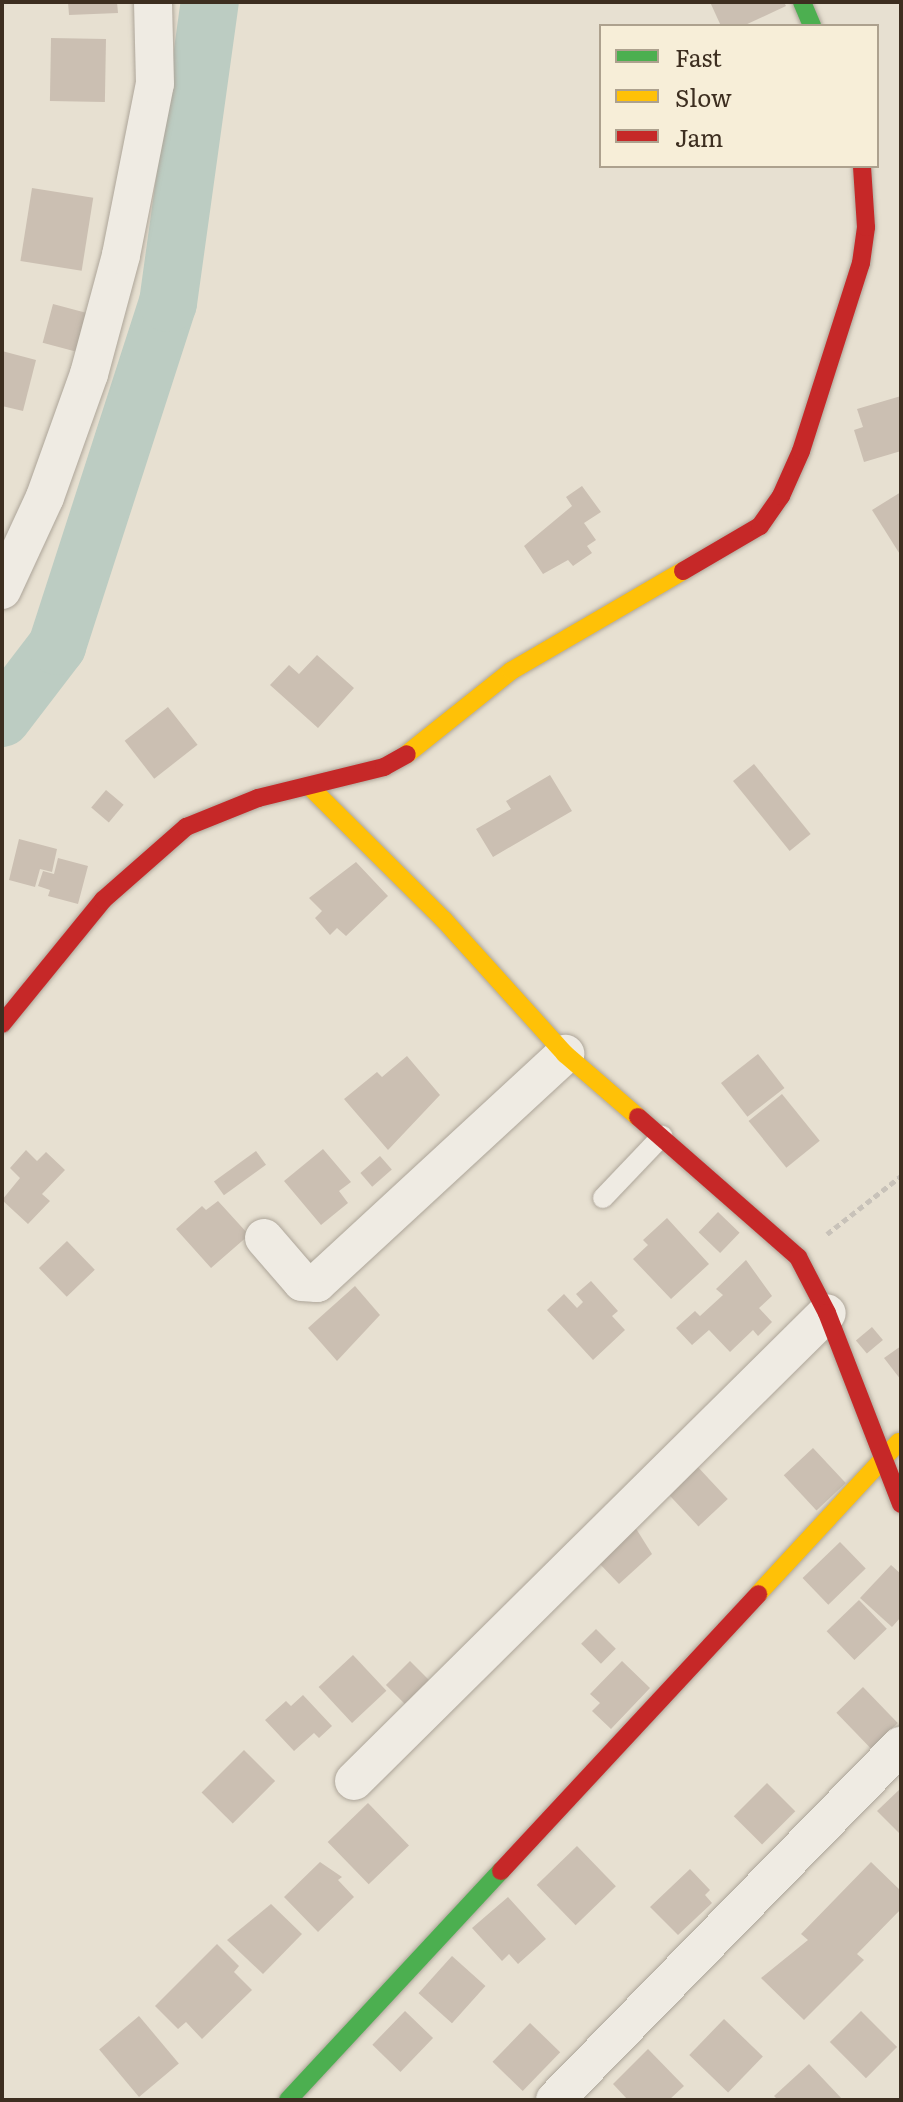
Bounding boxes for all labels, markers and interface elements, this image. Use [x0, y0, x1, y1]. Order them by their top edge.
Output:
legend [599, 24, 879, 168]
text: Fast [675, 39, 722, 74]
text: Slow [675, 79, 732, 114]
text: Jam [675, 119, 723, 154]

